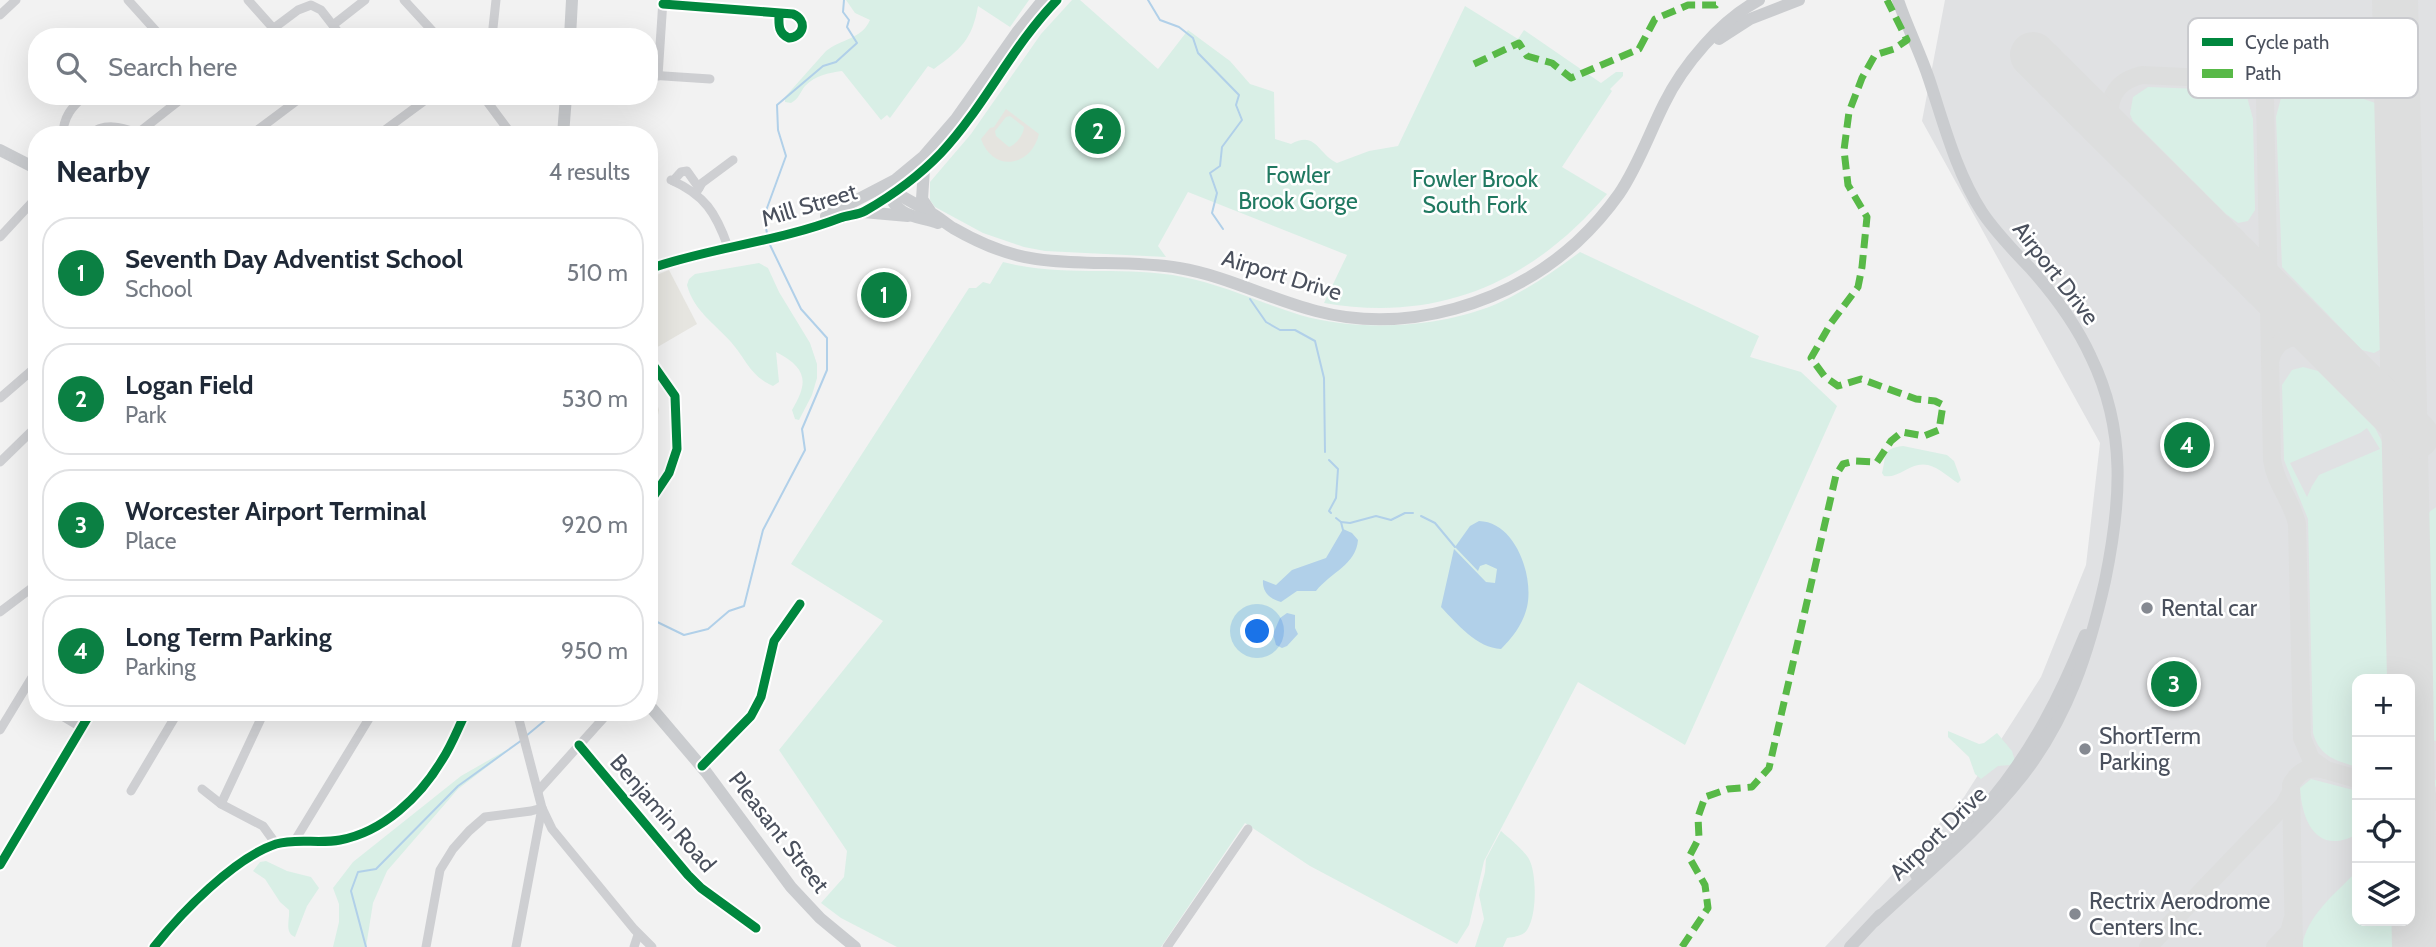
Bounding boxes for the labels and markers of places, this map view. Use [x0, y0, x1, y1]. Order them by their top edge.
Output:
pin: 2 [1075, 105, 1121, 157]
pin: 1 [861, 269, 907, 321]
pin: 4 [2164, 419, 2210, 471]
place label: Rental car [2161, 594, 2258, 622]
marker: Rental car [2139, 600, 2155, 616]
pin: 3 [2151, 658, 2197, 710]
place label: ShortTerm Parking [2099, 722, 2201, 776]
marker: ShortTerm Parking [2077, 741, 2093, 757]
place label: Rectrix Aerodrome Centers Inc. [2089, 887, 2270, 941]
marker: Rectrix Aerodrome Centers Inc. [2067, 906, 2083, 922]

